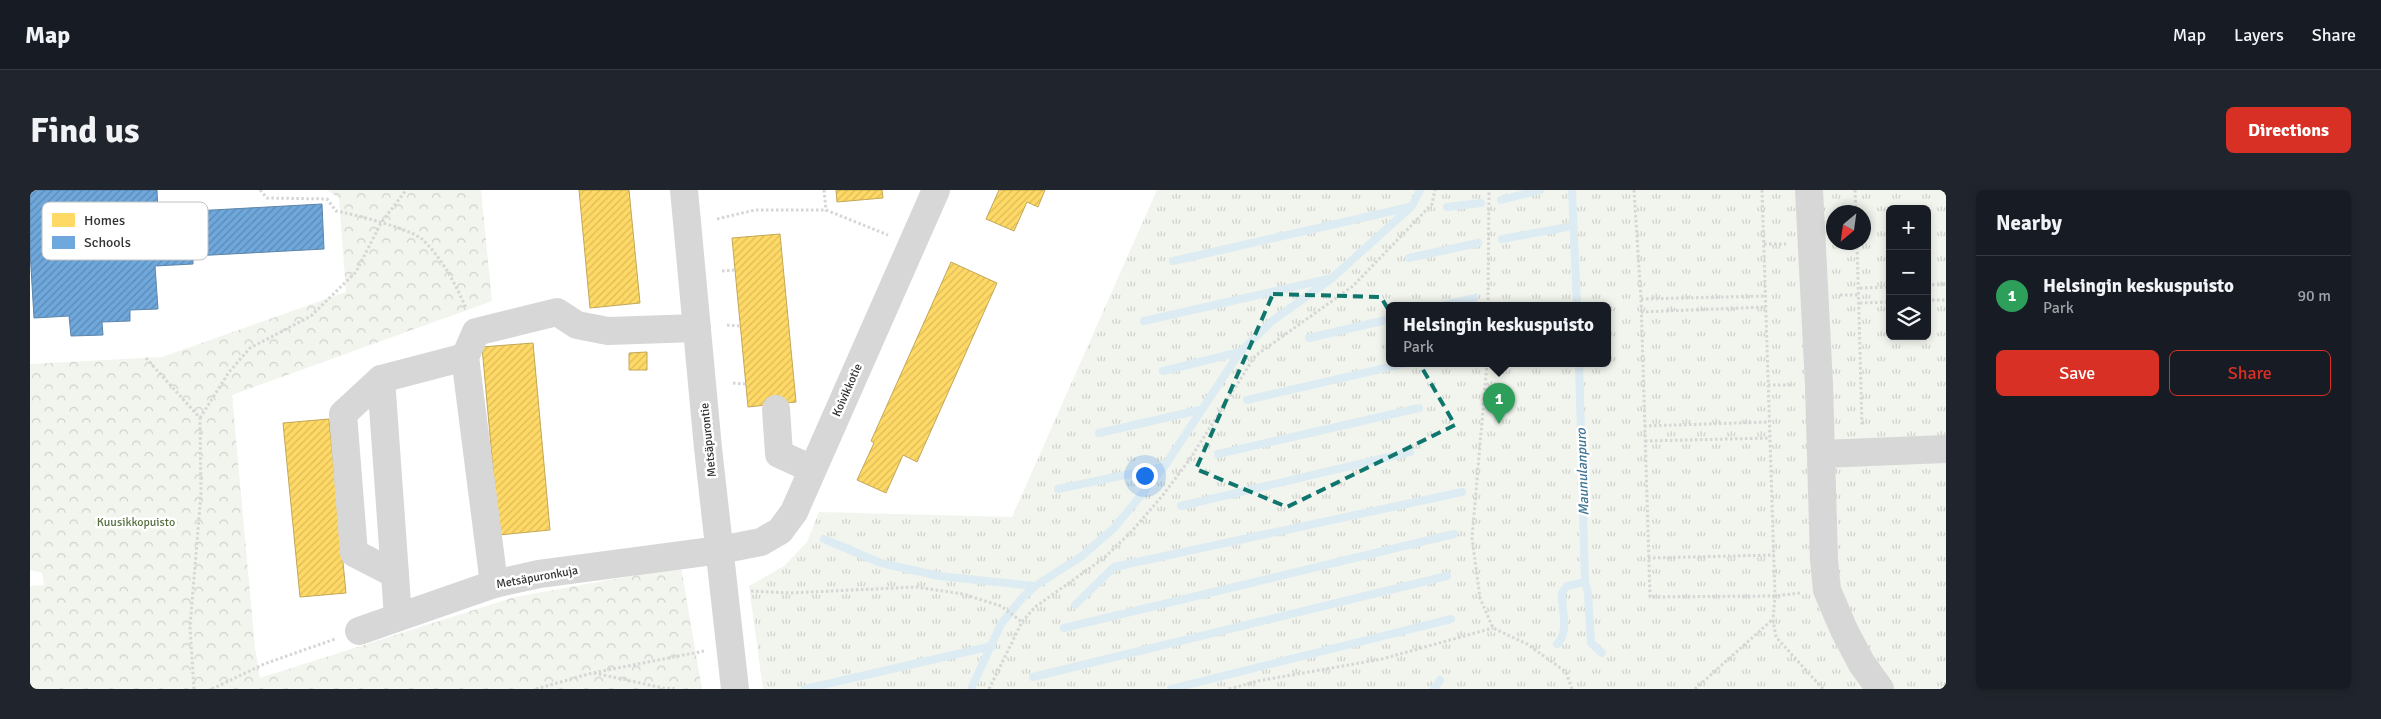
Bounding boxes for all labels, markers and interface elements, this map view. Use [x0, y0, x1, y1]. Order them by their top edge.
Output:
text: Map [25, 20, 70, 50]
text: Map [2173, 24, 2206, 46]
text: Layers [2234, 24, 2284, 46]
text: Share [2312, 24, 2356, 46]
button: Directions [2226, 107, 2351, 153]
text: Find us [30, 109, 140, 152]
legend [42, 202, 208, 260]
north arrow [1826, 205, 1871, 250]
map controls [1886, 205, 1931, 340]
button: + [1886, 205, 1931, 250]
text: Nearby [1996, 210, 2062, 236]
text: Homes [84, 212, 125, 229]
text: Schools [84, 234, 131, 251]
button: − [1886, 250, 1931, 295]
text: Helsingin keskuspuisto [2043, 274, 2234, 298]
text: 1 [2008, 286, 2016, 306]
text: 90 m [2297, 286, 2331, 306]
button: layers [1886, 295, 1931, 340]
text: Park [2043, 298, 2074, 318]
popup [1386, 302, 1611, 367]
text: Helsingin keskuspuisto [1403, 313, 1594, 337]
text: Park [1403, 337, 1434, 357]
button: Save [1996, 350, 2159, 396]
button: Share [2169, 350, 2331, 396]
street label: Koivikkotie [829, 361, 866, 419]
pin: 1 [1483, 383, 1515, 424]
street label: Metsäpurontie [697, 402, 720, 478]
water label: Maunulanpuro [1572, 427, 1593, 516]
your location [1132, 463, 1158, 489]
park label: Kuusikkopuisto [97, 515, 175, 530]
street label: Metsäpuronkuja [495, 563, 579, 592]

